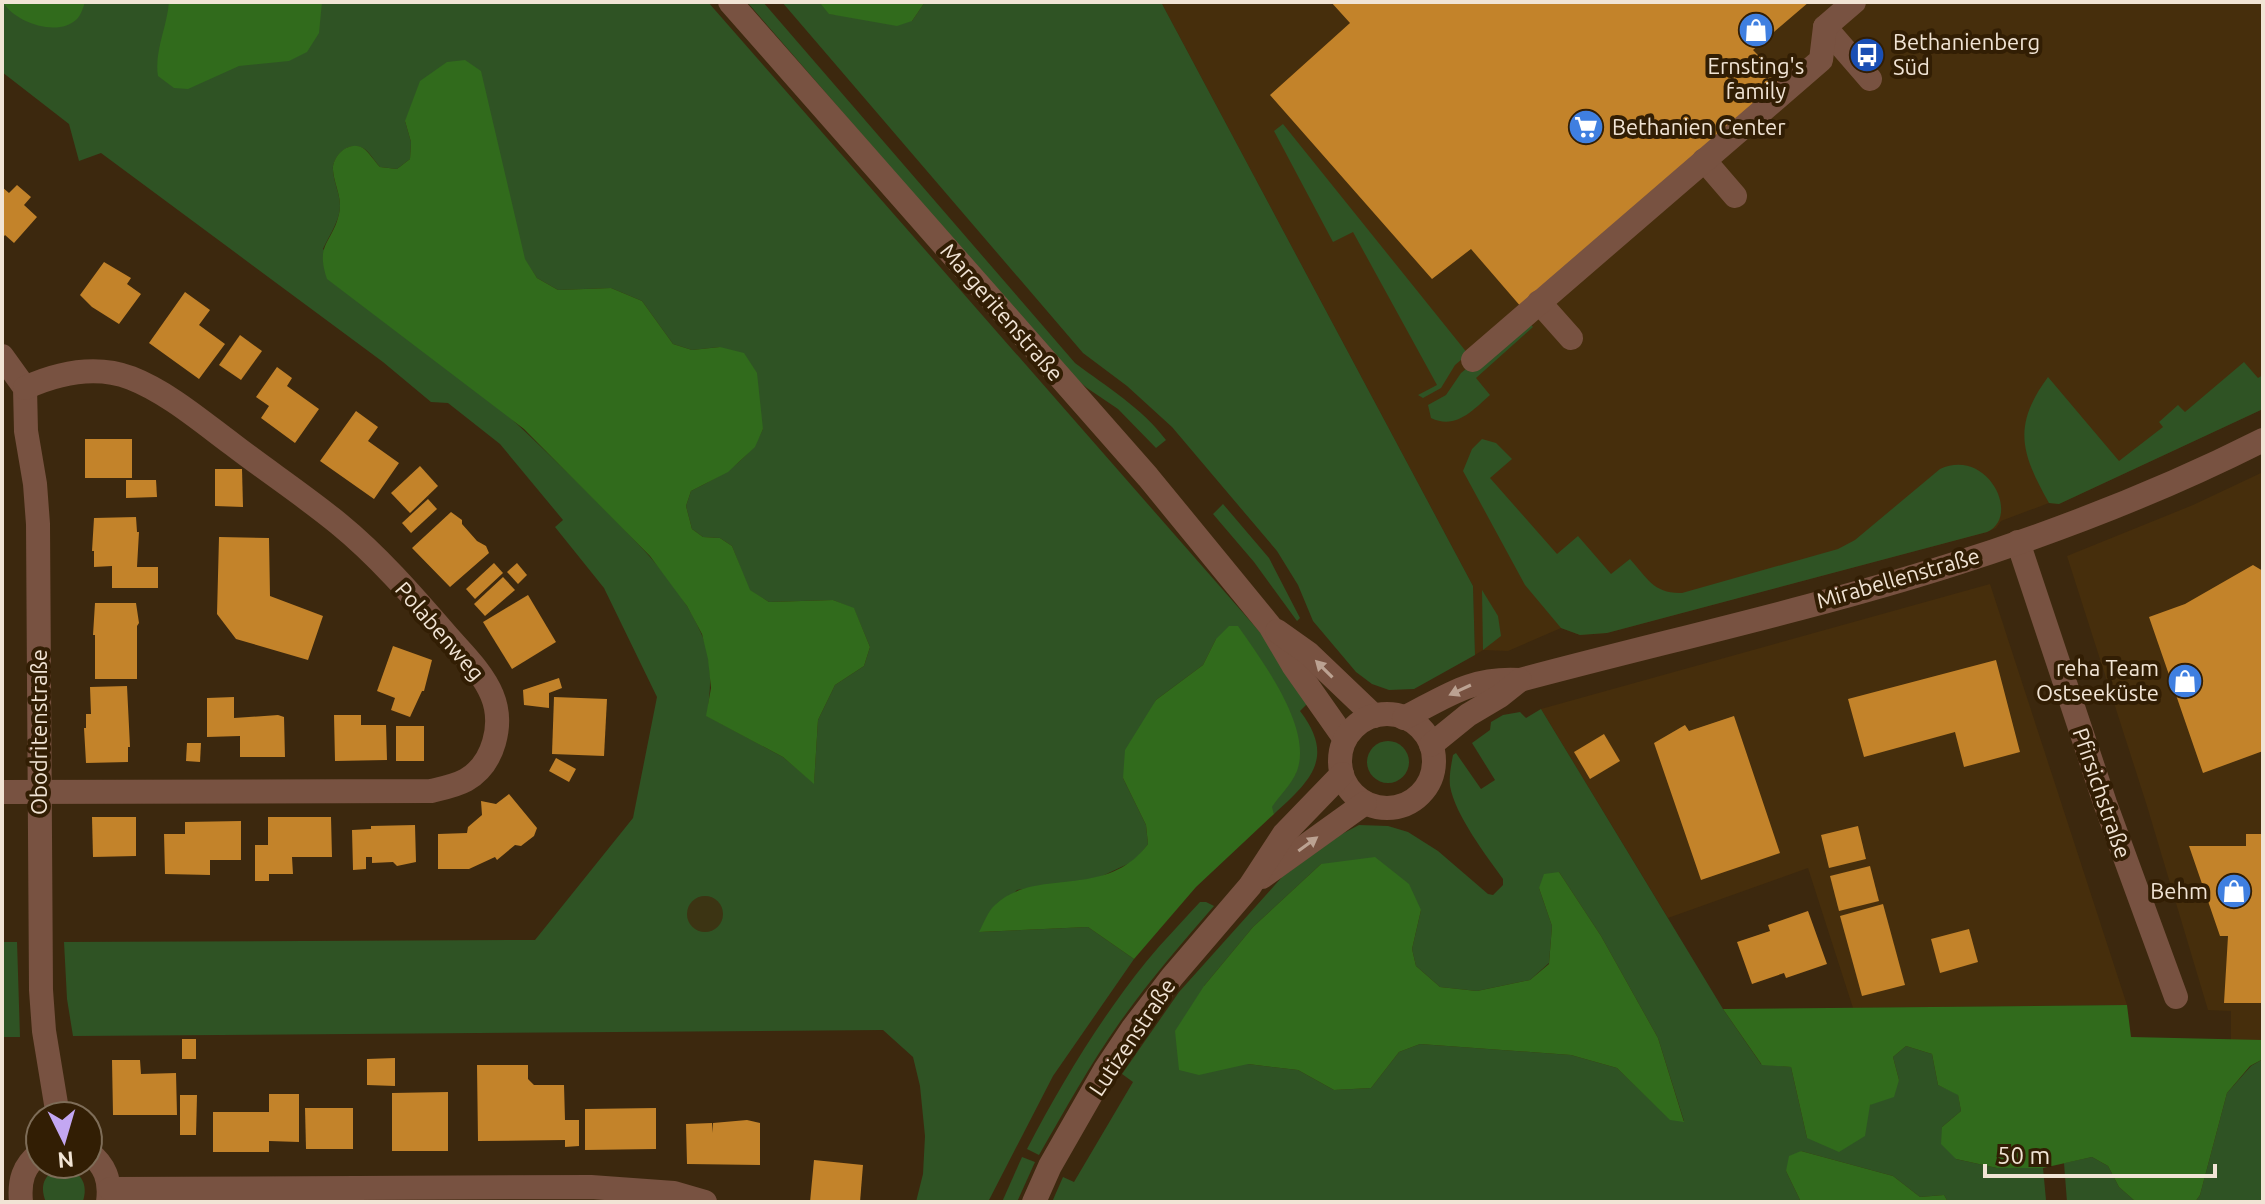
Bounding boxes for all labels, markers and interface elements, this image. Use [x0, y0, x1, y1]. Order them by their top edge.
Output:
shop icon: Ernsting's family [1737, 11, 1775, 49]
place label: Bethanienberg Süd [1893, 29, 2040, 79]
bus stop icon: Bethanienberg Süd [1848, 36, 1886, 74]
place label: Ernsting's family [1708, 53, 1804, 103]
supermarket icon: Bethanien Center [1567, 108, 1605, 146]
place label: Bethanien Center [1612, 114, 1786, 139]
street label: Margeritenstraße [936, 238, 1069, 385]
street label: Mirabellenstraße [1813, 542, 1982, 613]
street label: Polabenweg [391, 576, 490, 685]
street label: Obodritenstraße [26, 649, 51, 815]
place label: reha Team Ostseeküste [2036, 655, 2159, 705]
one-way arrow [1315, 660, 1334, 679]
shop icon: reha Team Ostseeküste [2166, 662, 2204, 700]
one-way arrow [1448, 683, 1472, 696]
street label: Pfirsichstraße [2068, 724, 2136, 861]
one-way arrow [1297, 837, 1318, 853]
shop icon: Behm [2215, 872, 2253, 910]
place label: Behm [2150, 878, 2208, 903]
street label: Lutizenstraße [1083, 974, 1180, 1100]
north arrow [24, 1100, 104, 1180]
scale bar [1985, 1128, 2215, 1178]
text: 50 m [1997, 1142, 2050, 1169]
text: N [57, 1147, 75, 1174]

